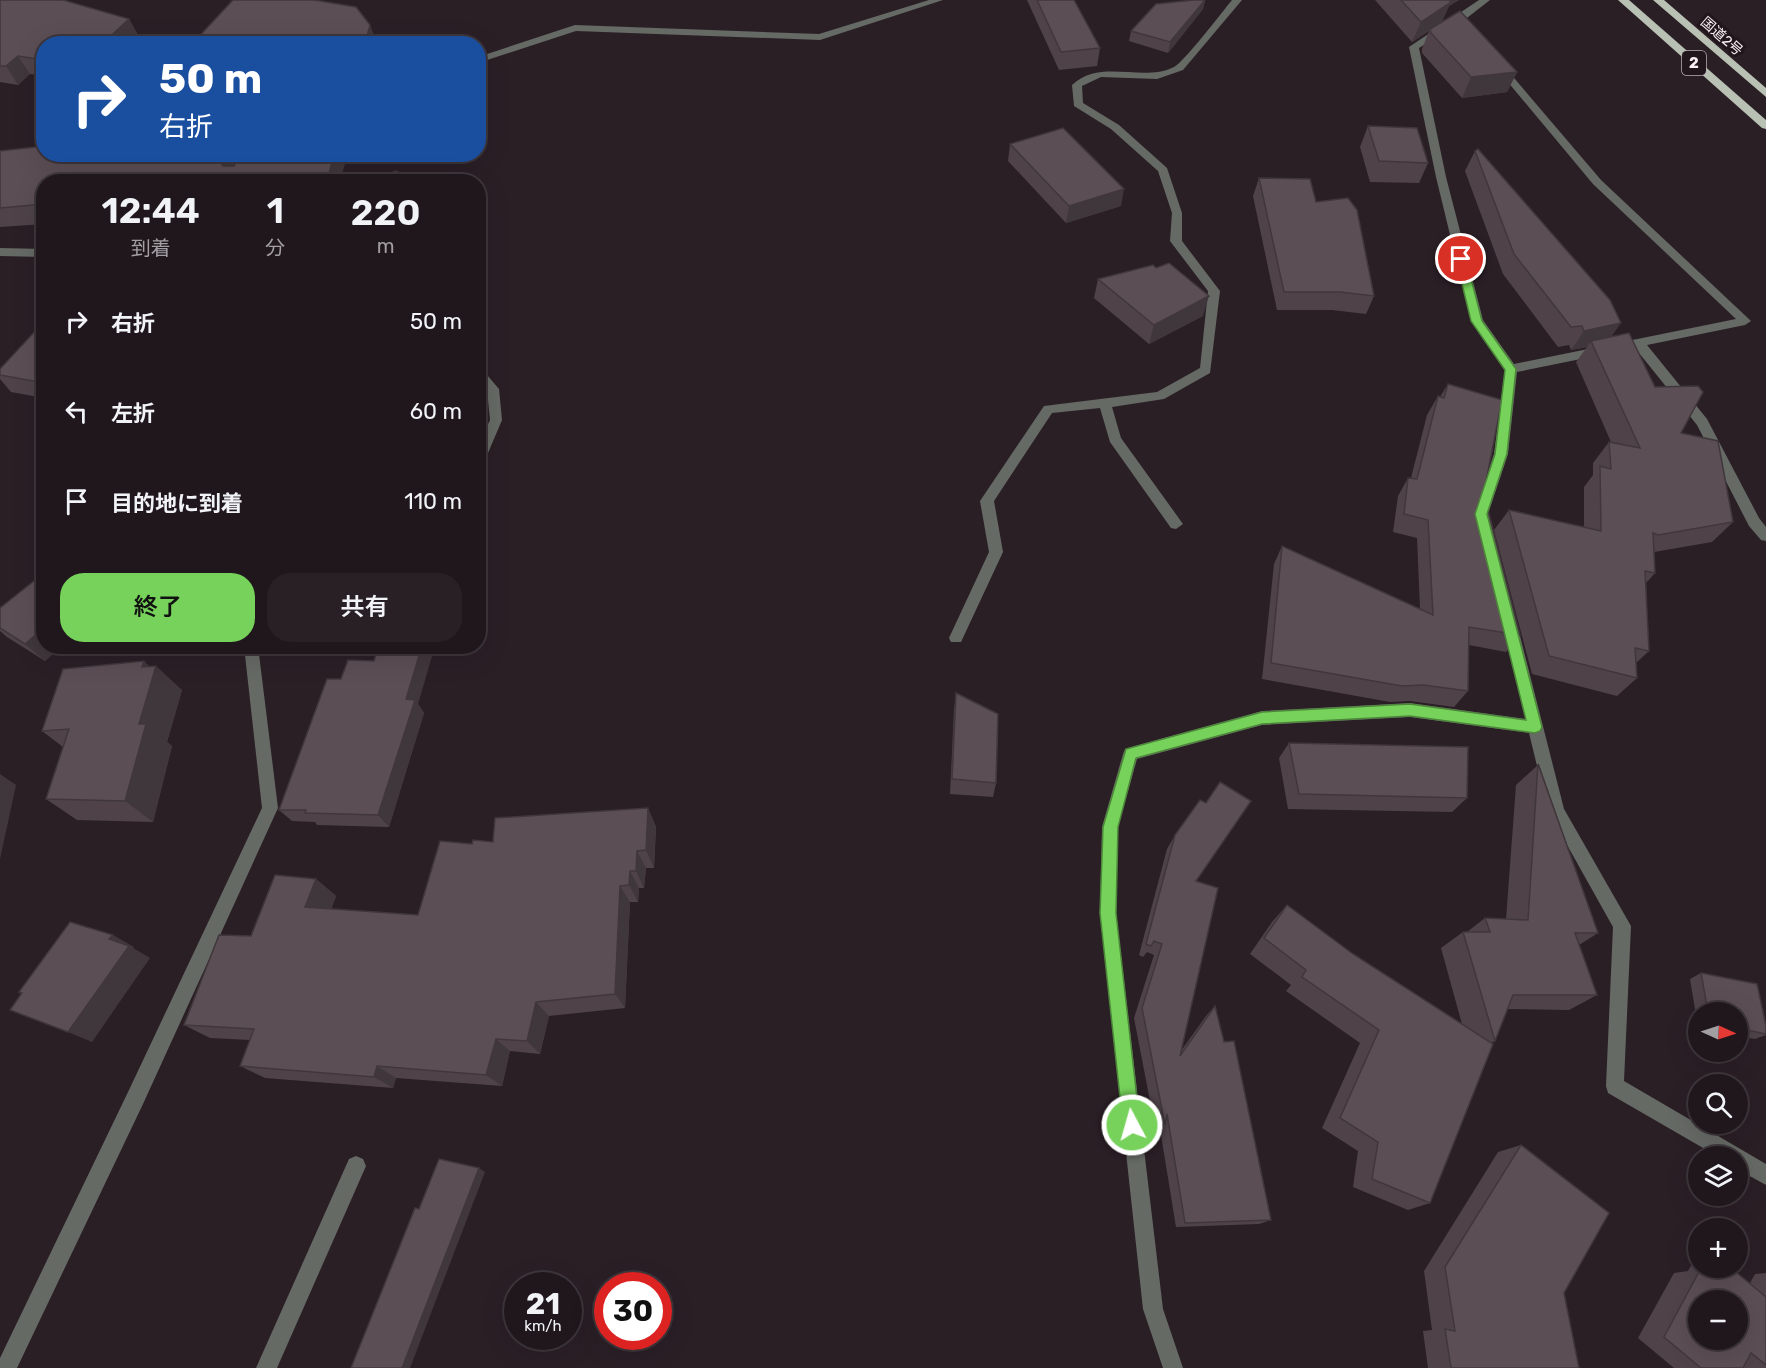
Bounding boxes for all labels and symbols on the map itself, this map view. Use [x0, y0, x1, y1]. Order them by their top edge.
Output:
street label: 国道2号 [1697, 13, 1746, 59]
road number: 2 [1682, 51, 1706, 75]
pin [1435, 233, 1486, 284]
north arrow [1688, 1002, 1748, 1062]
position arrow [1100, 1093, 1164, 1157]
speed limit sign: 30 [594, 1272, 672, 1350]

